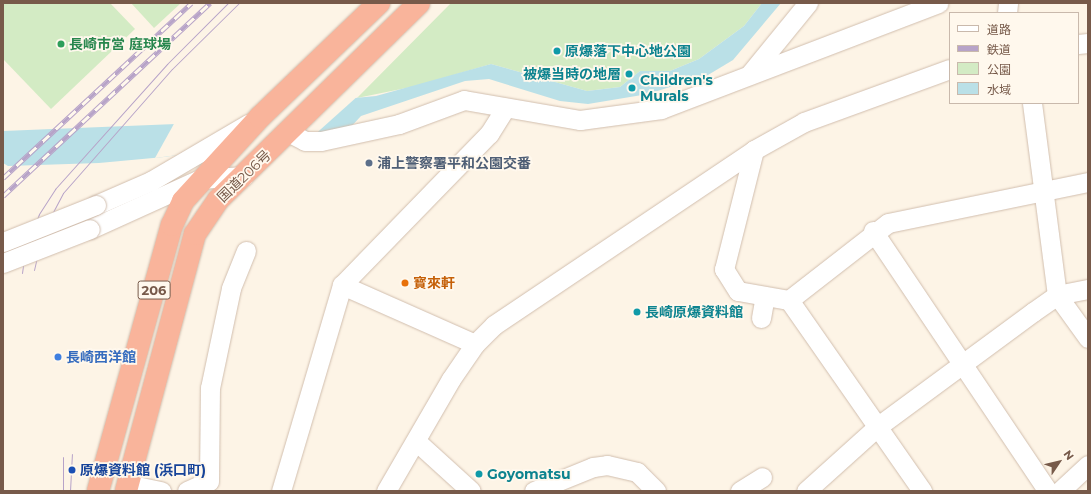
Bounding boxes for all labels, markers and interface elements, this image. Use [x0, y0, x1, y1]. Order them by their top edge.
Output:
legend [949, 12, 1079, 104]
text: 道路 [987, 22, 1011, 37]
place label: 長崎市営 庭球場 [69, 36, 171, 52]
marker: 長崎市営 庭球場 [56, 39, 66, 49]
text: 鉄道 [987, 42, 1011, 57]
place label: 原爆落下中心地公園 [565, 43, 691, 59]
marker: 原爆落下中心地公園 [552, 46, 562, 56]
text: 公園 [987, 62, 1011, 77]
place label: 被爆当時の地層 [523, 66, 621, 82]
marker: 被爆当時の地層 [624, 69, 634, 79]
place label: Children's Murals [640, 72, 713, 104]
text: 水域 [987, 82, 1011, 97]
marker: Children's Murals [627, 83, 637, 93]
street label: 国道206号 [214, 146, 274, 206]
place label: 浦上警察署平和公園交番 [377, 155, 531, 171]
marker: 浦上警察署平和公園交番 [364, 158, 374, 168]
place label: 寳來軒 [413, 275, 455, 291]
marker: 寳來軒 [400, 278, 410, 288]
road number: 206 [137, 279, 171, 301]
place label: 長崎原爆資料館 [645, 304, 743, 320]
marker: 長崎原爆資料館 [632, 307, 642, 317]
place label: 長崎西洋館 [66, 349, 136, 365]
marker: 長崎西洋館 [53, 352, 63, 362]
north arrow [1039, 442, 1079, 482]
text: N [1061, 447, 1077, 463]
place label: 原爆資料館 (浜口町) [80, 462, 206, 478]
marker: 原爆資料館 (浜口町) [67, 465, 77, 475]
place label: Goyomatsu [487, 466, 571, 482]
marker: Goyomatsu [474, 469, 484, 479]

